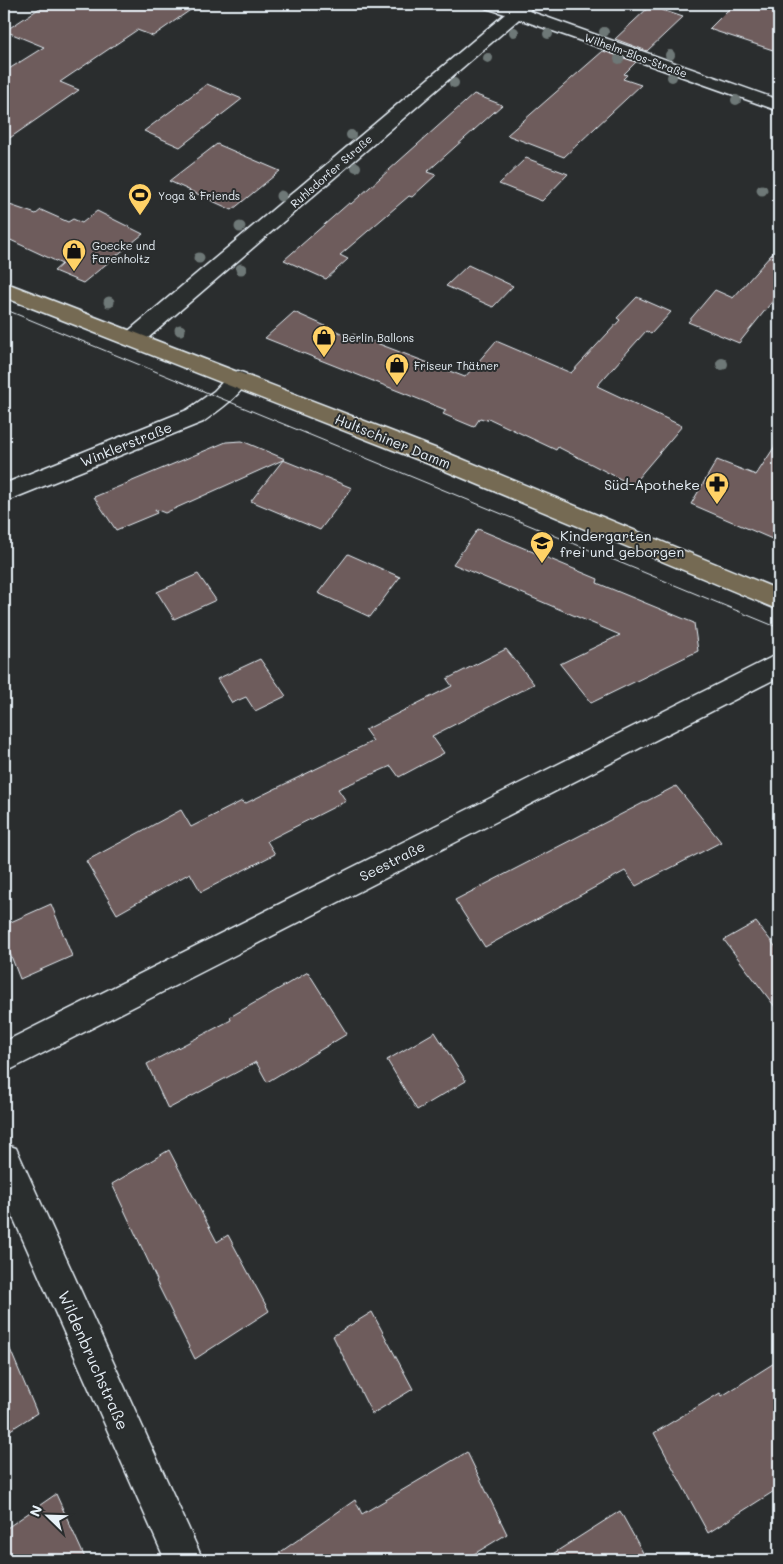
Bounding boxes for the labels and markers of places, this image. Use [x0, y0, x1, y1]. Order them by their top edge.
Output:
sports icon: Yoga & Friends [127, 182, 153, 216]
place label: Yoga & Friends [158, 188, 240, 203]
shop icon: Goecke und Farenholtz [61, 238, 87, 272]
place label: Goecke und Farenholtz [92, 238, 155, 266]
shop icon: Berlin Ballons [311, 324, 337, 358]
place label: Berlin Ballons [342, 330, 414, 345]
shop icon: Friseur Thätner [384, 352, 410, 386]
place label: Friseur Thätner [414, 358, 499, 373]
pharmacy icon: Süd-Apotheke [704, 471, 730, 505]
place label: Süd-Apotheke [604, 475, 700, 494]
place label: Kindergarten frei und geborgen [560, 526, 684, 561]
school or university icon: Kindergarten frei und geborgen [529, 530, 555, 564]

